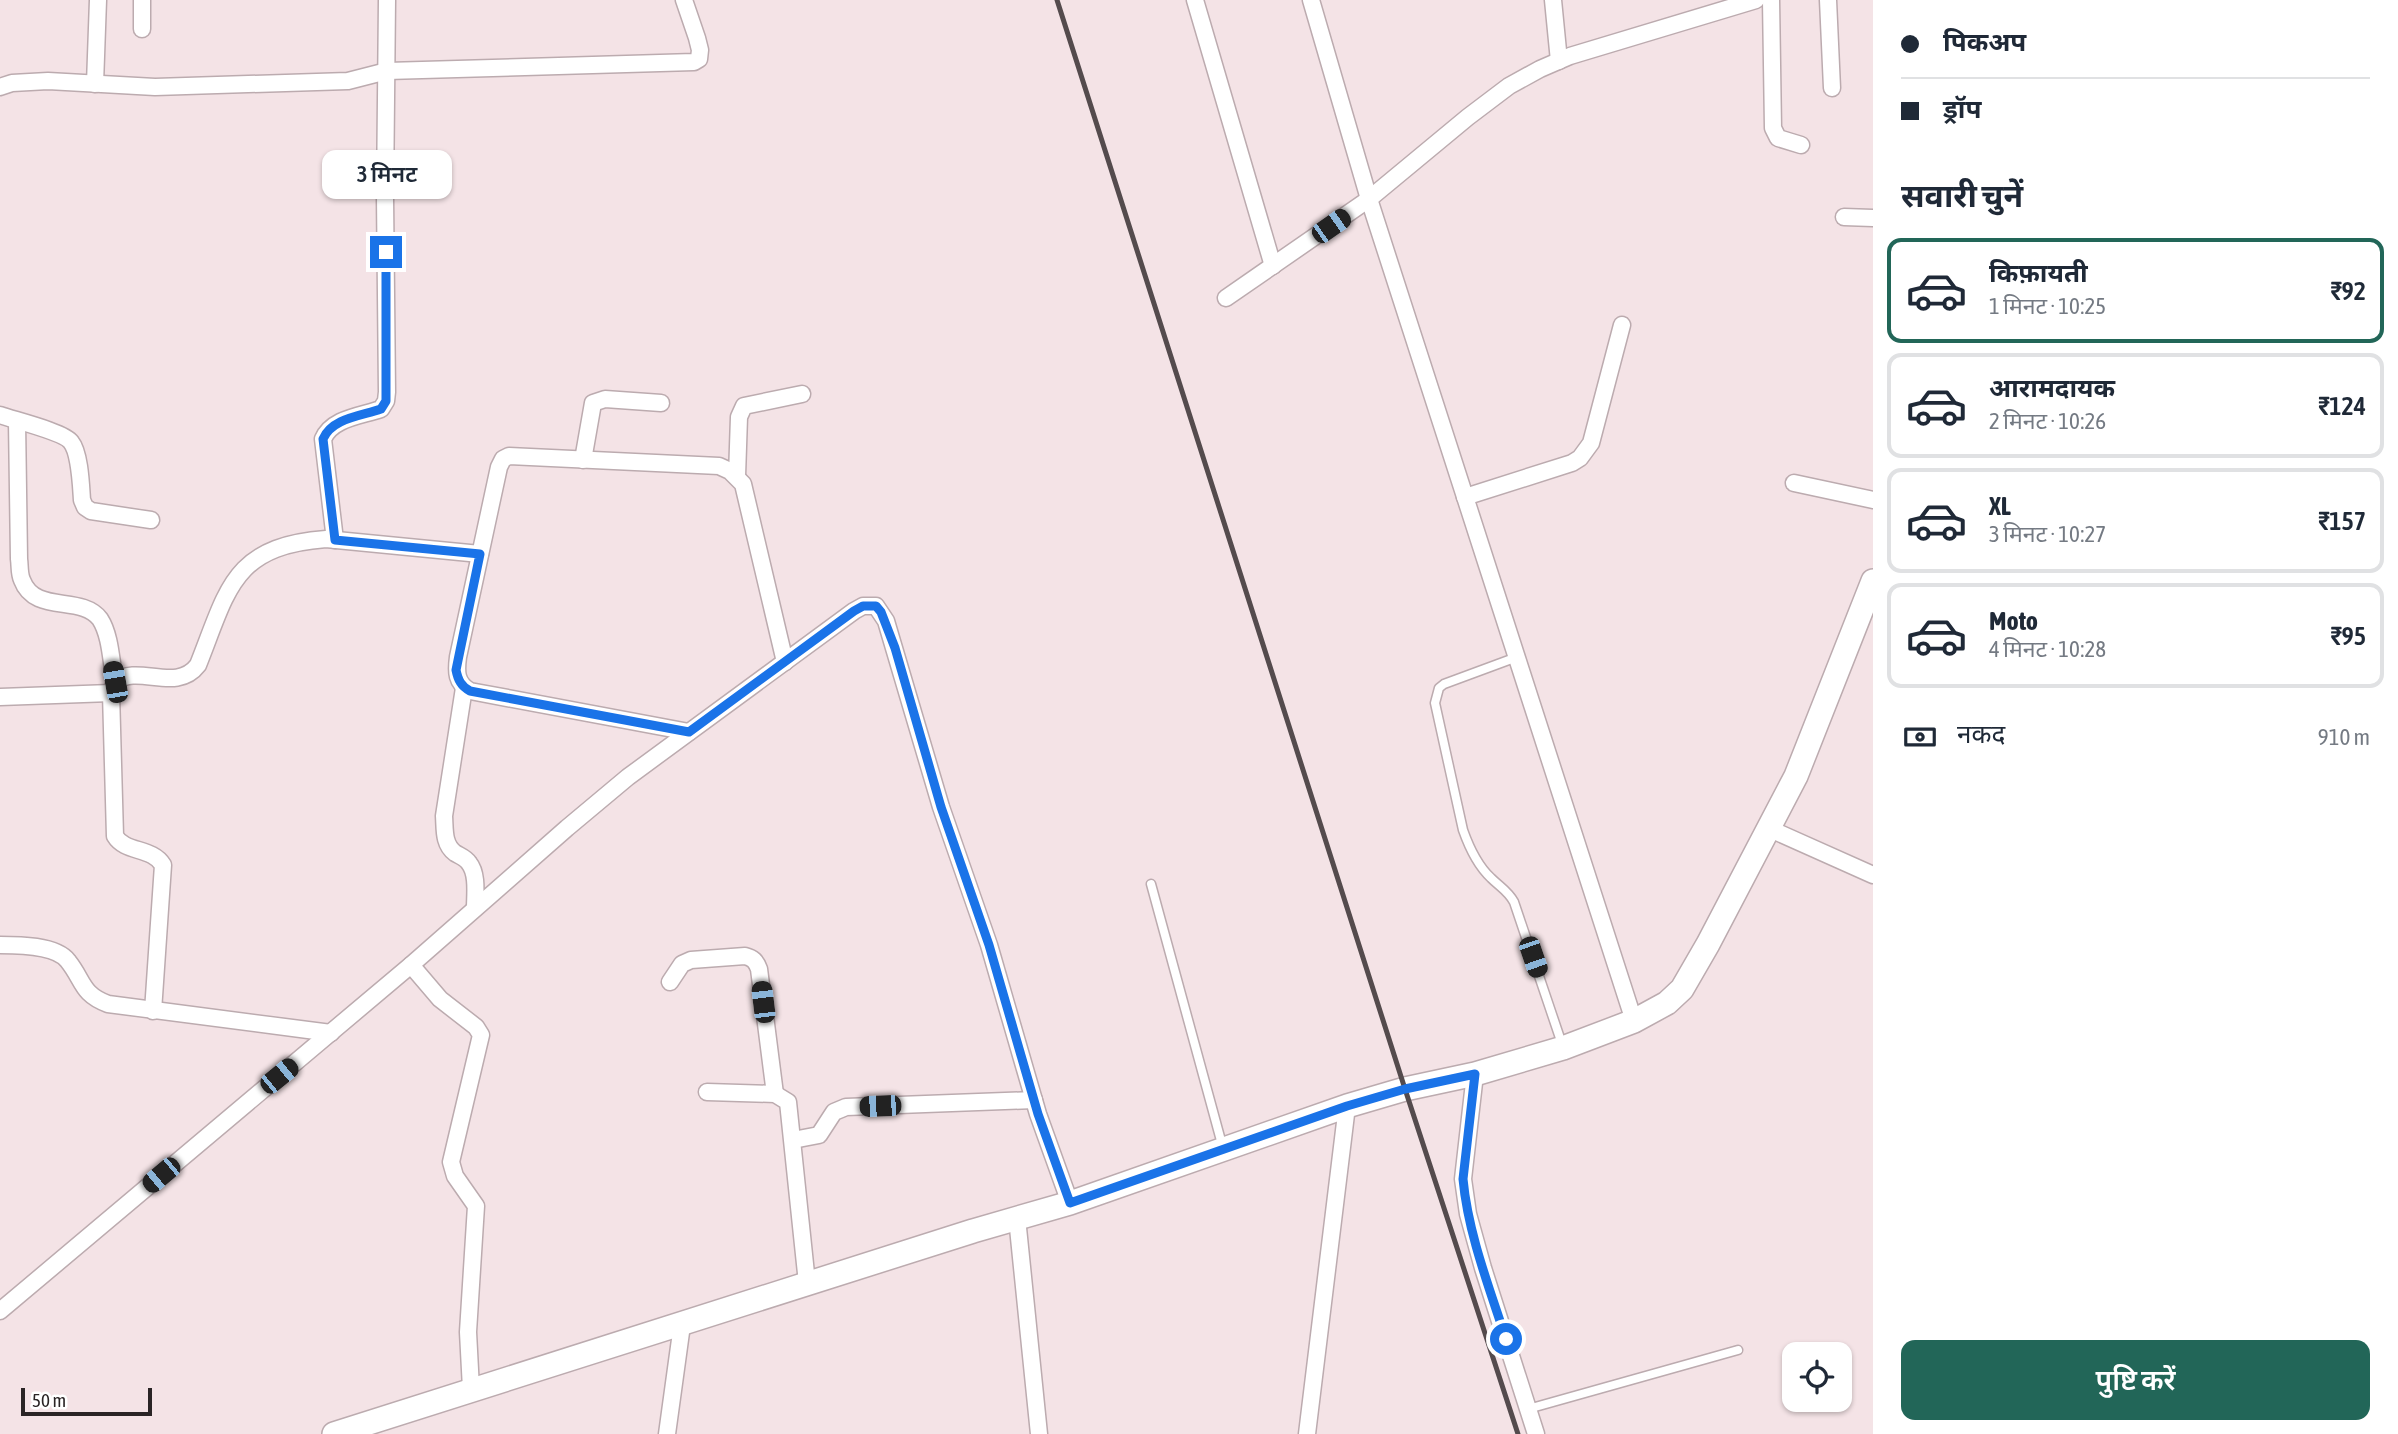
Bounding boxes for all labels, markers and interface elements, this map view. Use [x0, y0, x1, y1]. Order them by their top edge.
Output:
text: पिकअप [1943, 27, 2026, 57]
text: ड्रॉप [1943, 94, 1981, 124]
callout: 3 मिनट [321, 150, 451, 200]
text: 3 मिनट [357, 161, 417, 187]
text: सवारी चुनें [1901, 177, 2023, 214]
car [1308, 205, 1355, 247]
route end [370, 236, 402, 268]
text: किफ़ायती [1989, 258, 2088, 288]
icon: car [1905, 259, 1968, 322]
text: ₹92 [2330, 276, 2366, 306]
text: 1 मिनट · 10:25 [1989, 293, 2106, 319]
text: आरामदायक [1989, 373, 2115, 403]
icon: car [1905, 374, 1968, 437]
text: ₹124 [2318, 391, 2366, 421]
text: 2 मिनट · 10:26 [1989, 408, 2106, 434]
icon: car [1905, 489, 1968, 552]
text: XL [1989, 491, 2011, 521]
text: ₹157 [2318, 506, 2366, 536]
text: 3 मिनट · 10:27 [1989, 521, 2106, 547]
icon: car [1905, 604, 1968, 667]
text: Moto [1989, 606, 2038, 636]
text: ₹95 [2330, 621, 2366, 651]
text: 4 मिनट · 10:28 [1989, 636, 2106, 662]
car [102, 659, 129, 705]
icon: cash [1901, 718, 1939, 756]
text: नकद [1957, 719, 2005, 749]
text: 910 m [2318, 724, 2370, 750]
car [1517, 934, 1550, 980]
car [751, 980, 776, 1024]
car [257, 1055, 302, 1097]
car [859, 1095, 902, 1117]
car [139, 1153, 184, 1197]
route start [1490, 1323, 1522, 1355]
button: पुष्टि करें [1901, 1340, 2370, 1420]
map controls [1782, 1342, 1852, 1412]
button: locate [1782, 1342, 1852, 1412]
scale bar [21, 1385, 152, 1417]
text: 50 m [32, 1389, 66, 1411]

